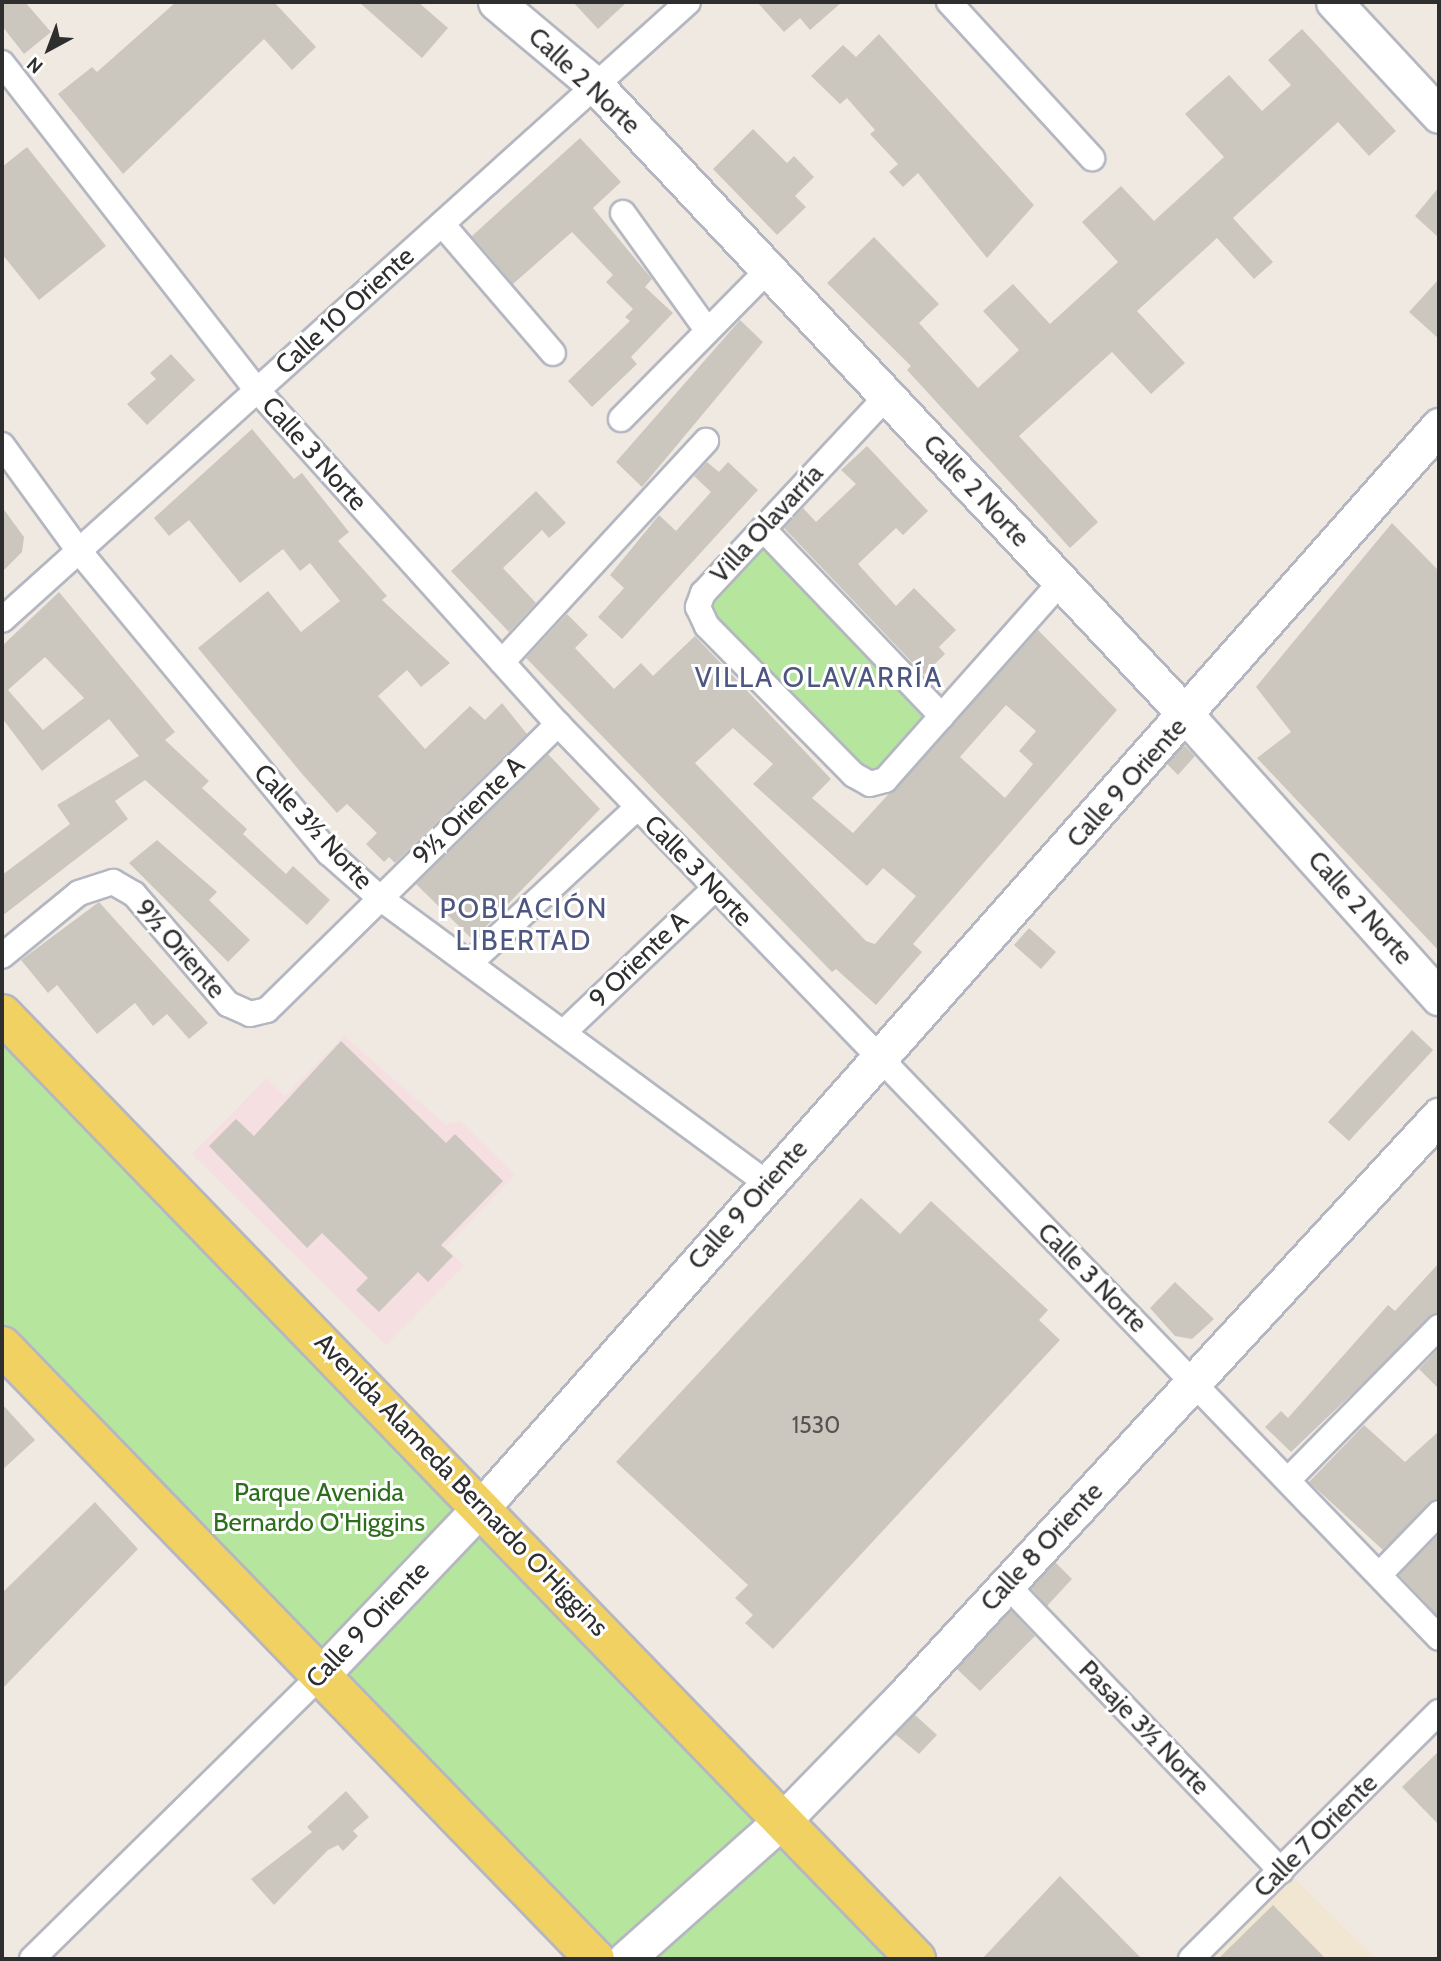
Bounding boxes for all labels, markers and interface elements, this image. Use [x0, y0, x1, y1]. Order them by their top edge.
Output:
north arrow [14, 14, 84, 84]
street label: Calle 2 Norte [522, 21, 646, 141]
text: N [22, 52, 48, 78]
street label: Calle 10 Oriente [269, 241, 421, 381]
street label: Calle 3 Norte [255, 391, 373, 517]
street label: Calle 2 Norte [916, 429, 1036, 553]
street label: Villa Olavarría [704, 458, 830, 590]
district label: VILLA OLAVARRÍA [697, 660, 941, 694]
street label: Calle 9 Oriente [1061, 712, 1193, 854]
street label: 9½ Oriente A [407, 750, 531, 872]
street label: Calle 3½ Norte [247, 758, 379, 896]
street label: Calle 3 Norte [637, 809, 759, 933]
street label: Calle 2 Norte [1301, 845, 1419, 971]
district label: POBLACIÓN LIBERTAD [441, 891, 607, 957]
street label: 9½ Oriente [128, 893, 232, 1005]
street label: 9 Oriente A [583, 905, 695, 1015]
street label: Calle 9 Oriente [682, 1134, 814, 1276]
street label: Calle 3 Norte [1031, 1217, 1153, 1339]
street label: Avenida Alameda Bernardo O'Higgins [308, 1327, 614, 1643]
house number: 1530 [792, 1411, 840, 1439]
street label: Calle 8 Oriente [974, 1476, 1110, 1618]
park label: Parque Avenida Bernardo O'Higgins [213, 1477, 425, 1538]
street label: Calle 9 Oriente [300, 1555, 436, 1695]
street label: Pasaje 3½ Norte [1072, 1654, 1216, 1802]
street label: Calle 7 Oriente [1248, 1768, 1384, 1904]

